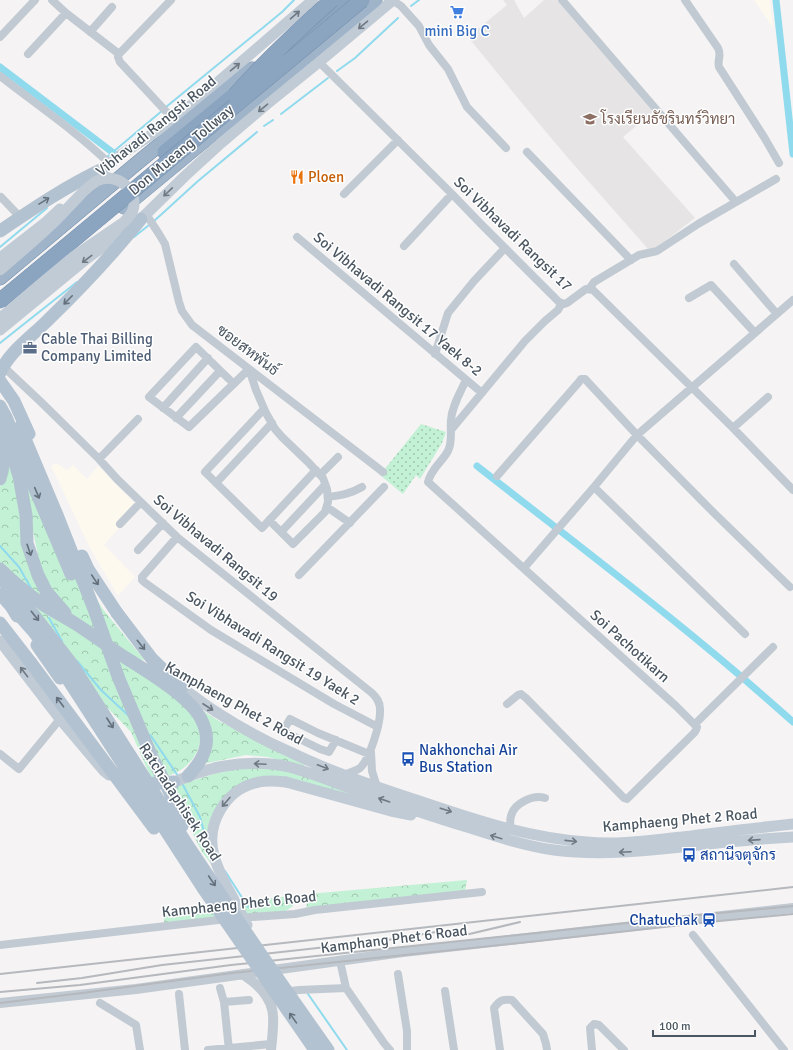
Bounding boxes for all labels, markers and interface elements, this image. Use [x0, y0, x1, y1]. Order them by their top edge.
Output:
supermarket icon: mini Big C [449, 4, 465, 20]
one-way arrow [290, 11, 301, 20]
one-way arrow [358, 21, 369, 30]
place label: mini Big C [425, 22, 489, 40]
one-way arrow [229, 62, 240, 71]
street label: Vibhavadi Rangsit Road [92, 72, 220, 180]
street label: Don Mueang Tollway [125, 101, 237, 199]
one-way arrow [257, 103, 268, 112]
place label: โรงเรียนธัชรินทร์วิทยา [600, 109, 735, 128]
school or university icon: โรงเรียนธัชรินทร์วิทยา [582, 111, 598, 127]
place label: Ploen [308, 168, 344, 186]
restaurant icon: Ploen [289, 169, 305, 185]
street label: Soi Vibhavadi Rangsit 17 [450, 173, 576, 295]
one-way arrow [163, 187, 173, 197]
one-way arrow [38, 197, 50, 205]
street label: Soi Vibhavadi Rangsit 17 Yaek 8-2 [310, 228, 486, 380]
one-way arrow [81, 255, 92, 263]
one-way arrow [63, 295, 73, 305]
street label: ซอยสหพันธ์ [213, 320, 283, 379]
place label: Cable Thai Billing Company Limited [41, 330, 153, 365]
office icon: Cable Thai Billing Company Limited [22, 340, 38, 356]
one-way arrow [34, 487, 41, 499]
street label: Soi Vibhavadi Rangsit 19 [150, 491, 282, 605]
one-way arrow [26, 544, 33, 557]
one-way arrow [91, 574, 99, 585]
street label: Soi Vibhavadi Rangsit 19 Yaek 2 [183, 587, 363, 709]
street label: Soi Pachotikarn [587, 606, 673, 686]
one-way arrow [31, 611, 40, 622]
one-way arrow [136, 639, 145, 650]
street label: Kamphaeng Phet 2 Road [162, 657, 306, 749]
one-way arrow [20, 667, 28, 678]
one-way arrow [56, 696, 64, 707]
one-way arrow [202, 703, 214, 711]
one-way arrow [106, 717, 114, 729]
street label: Ratchadaphisek Road [135, 740, 225, 864]
place label: Nakhonchai Air Bus Station [419, 741, 518, 776]
bus stop icon: Nakhonchai Air Bus Station [400, 751, 416, 767]
one-way arrow [254, 760, 267, 767]
one-way arrow [316, 763, 328, 771]
one-way arrow [378, 795, 390, 803]
one-way arrow [221, 797, 230, 807]
street label: Kamphaeng Phet 2 Road [602, 804, 758, 836]
one-way arrow [439, 806, 451, 814]
one-way arrow [490, 833, 503, 840]
one-way arrow [748, 836, 761, 843]
one-way arrow [565, 837, 578, 845]
place label: สถานีจตุจักร [700, 845, 776, 866]
bus stop icon: สถานีจตุจักร [681, 847, 697, 863]
one-way arrow [619, 848, 632, 855]
one-way arrow [208, 875, 216, 886]
street label: Kamphaeng Phet 6 Road [161, 887, 317, 921]
place label: Chatuchak [630, 911, 698, 929]
station icon: Chatuchak [701, 912, 717, 928]
street label: Kamphang Phet 6 Road [320, 921, 469, 957]
scale bar [653, 1012, 755, 1038]
one-way arrow [289, 1013, 297, 1024]
text: 100 m [659, 1019, 691, 1034]

